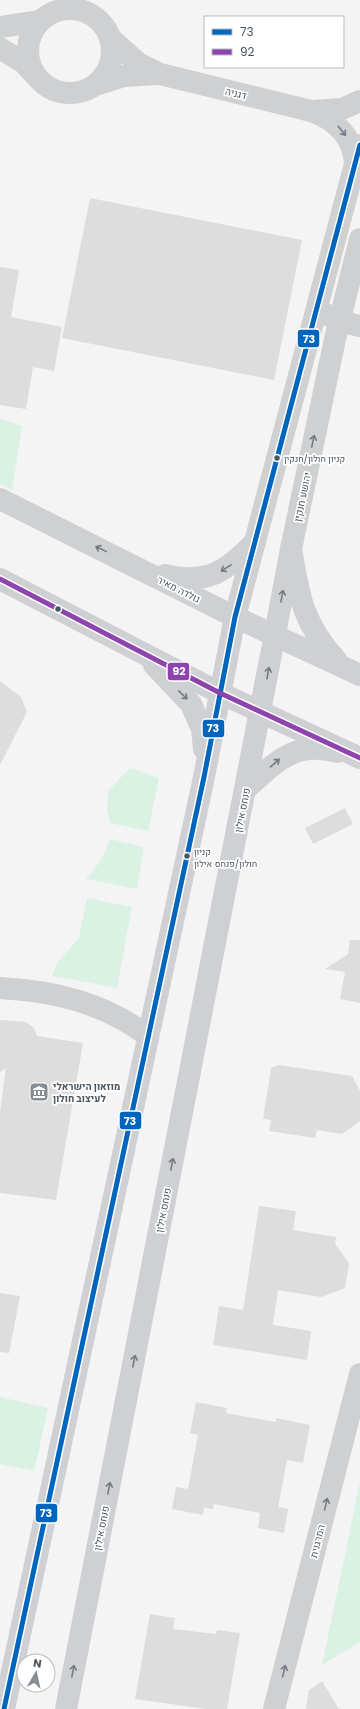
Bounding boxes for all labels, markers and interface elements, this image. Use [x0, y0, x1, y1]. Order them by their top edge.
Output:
legend [204, 16, 344, 68]
text: 73 [240, 23, 254, 40]
text: 92 [240, 43, 255, 60]
street label: דגניה [224, 84, 248, 103]
one-way arrow [338, 126, 347, 137]
line badge: 73 [297, 329, 320, 348]
text: 73 [303, 331, 316, 347]
one-way arrow [310, 435, 318, 448]
marker: קניון חולון/חנקין [272, 453, 282, 463]
place label: קניון חולון/חנקין [284, 453, 345, 465]
street label: יהושע חנקין [290, 471, 315, 523]
one-way arrow [95, 545, 107, 552]
one-way arrow [221, 564, 232, 572]
street label: גולדה מאיר [155, 572, 203, 607]
one-way arrow [278, 590, 286, 603]
unlabelled marker [53, 604, 63, 614]
line badge: 92 [167, 662, 190, 681]
text: 92 [172, 663, 186, 679]
one-way arrow [265, 667, 273, 680]
one-way arrow [178, 690, 188, 700]
line badge: 73 [202, 719, 225, 738]
text: 73 [207, 720, 220, 736]
one-way arrow [270, 758, 280, 767]
street label: פנחס אילון [231, 786, 254, 834]
place label: קניון חולון/פנחס אילון [194, 846, 257, 870]
marker: קניון חולון/פנחס אילון [182, 851, 192, 861]
place label: מוזאון הישראלי לעיצוב חולון [53, 1079, 120, 1106]
museum icon: מוזאון הישראלי לעיצוב חולון [28, 1081, 50, 1103]
line badge: 73 [119, 1111, 142, 1130]
text: 73 [124, 1113, 137, 1129]
one-way arrow [169, 1158, 177, 1171]
street label: פנחס אילון [152, 1186, 175, 1234]
one-way arrow [130, 1354, 138, 1367]
one-way arrow [105, 1482, 113, 1495]
one-way arrow [323, 1498, 330, 1511]
line badge: 73 [35, 1503, 58, 1523]
street label: פנחס אילון [90, 1504, 113, 1552]
text: 73 [40, 1505, 53, 1521]
street label: המרגנית [306, 1523, 329, 1559]
north arrow [16, 1653, 56, 1693]
text: N [32, 1655, 43, 1672]
one-way arrow [69, 1665, 77, 1678]
one-way arrow [280, 1665, 288, 1678]

